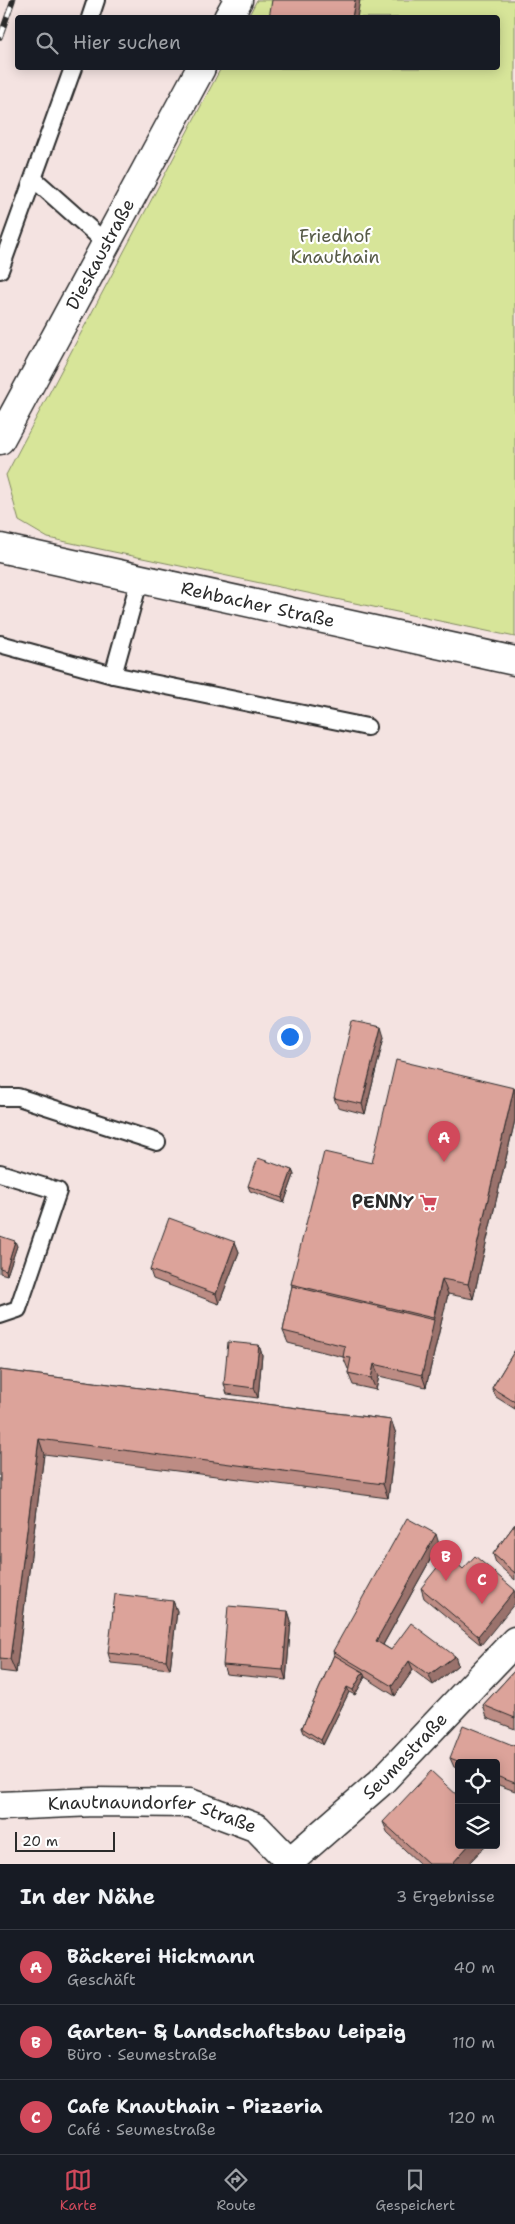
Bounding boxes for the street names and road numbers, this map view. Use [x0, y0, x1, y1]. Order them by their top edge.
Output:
street label: Dieskaustraße [61, 195, 140, 314]
street label: Rehbacher Straße [179, 576, 337, 633]
street label: Seumestraße [357, 1708, 453, 1805]
street label: Knautnaundorfer Straße [47, 1790, 260, 1839]

